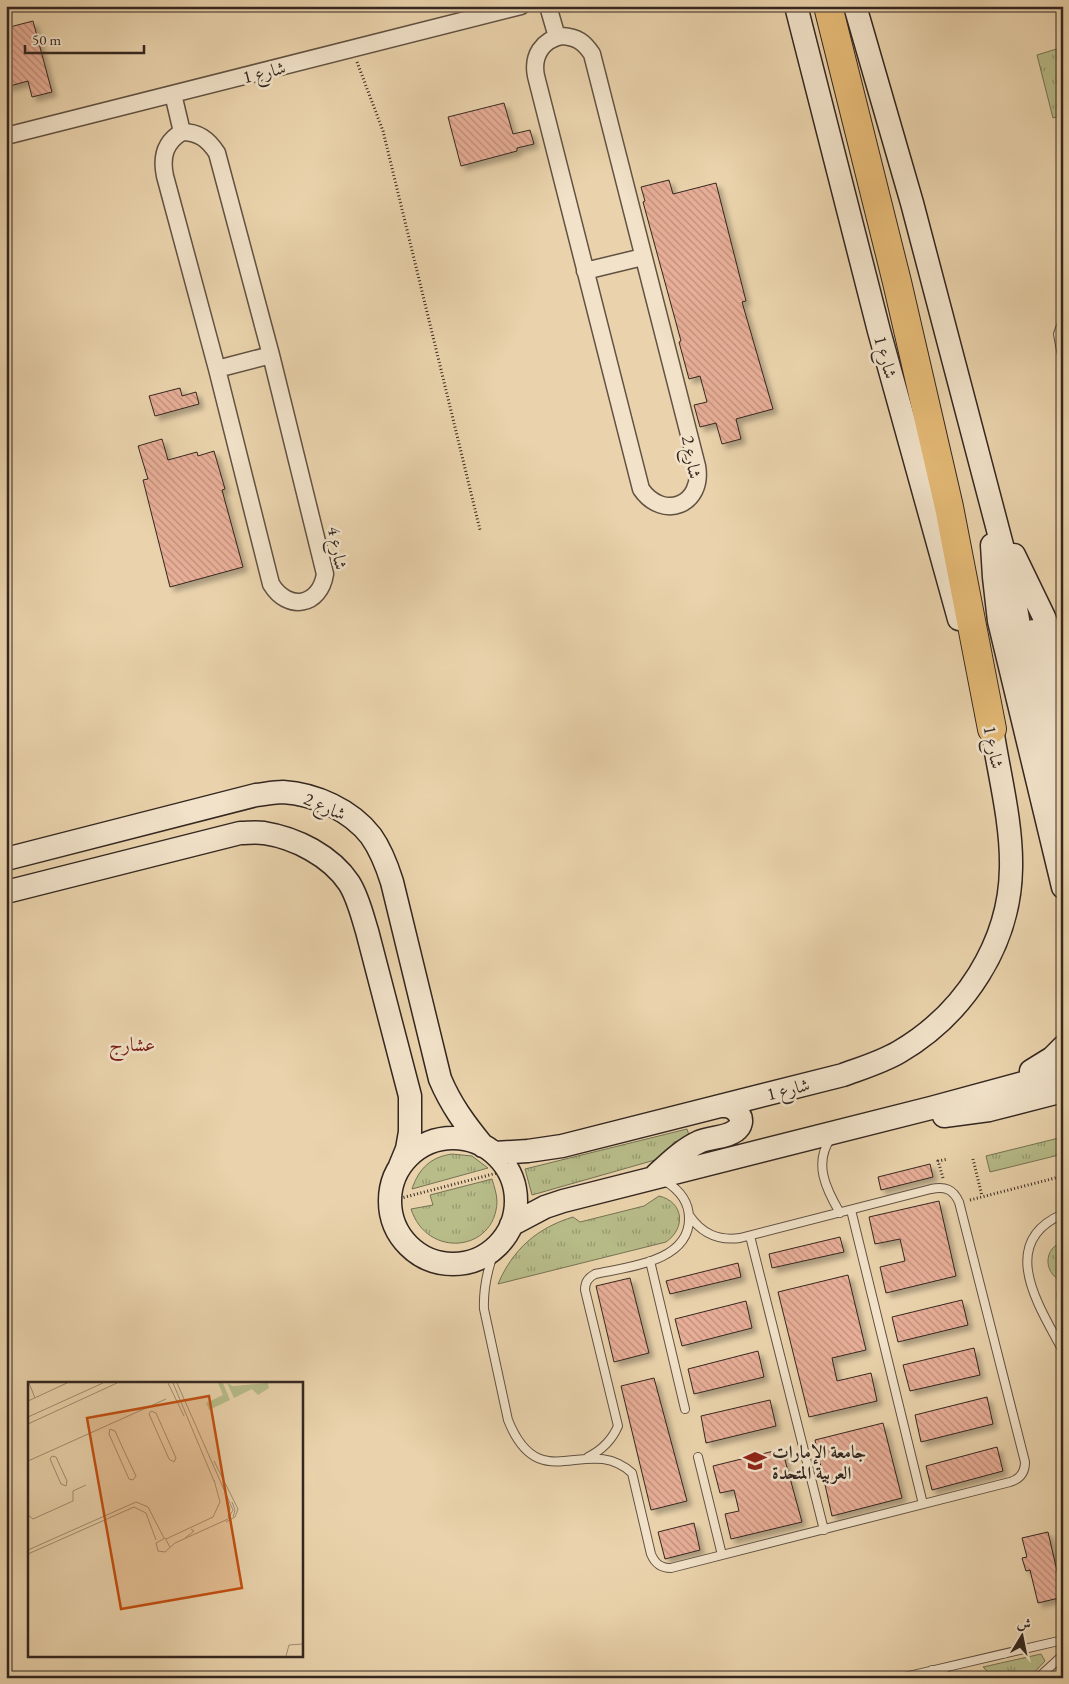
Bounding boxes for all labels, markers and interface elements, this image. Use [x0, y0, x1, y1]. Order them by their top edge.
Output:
scale bar [25, 22, 144, 54]
text: 50 m [32, 30, 61, 49]
street label: شارع 1 [240, 56, 289, 92]
street label: شارع 1 [865, 333, 903, 382]
street label: شارع 2 [673, 434, 707, 481]
street label: شارع 4 [319, 525, 353, 572]
street label: شارع 1 [975, 723, 1009, 771]
street label: شارع 2 [299, 787, 350, 829]
district label: عشارج [109, 1031, 155, 1062]
street label: شارع 1 [764, 1073, 813, 1109]
inset map [28, 1382, 302, 1656]
place label: جامعة الإمارات العربية المتحدة [772, 1440, 866, 1485]
school or university icon: جامعة الإمارات العربية المتحدة [742, 1448, 768, 1474]
north arrow [996, 1612, 1046, 1662]
text: ش [1016, 1613, 1033, 1633]

